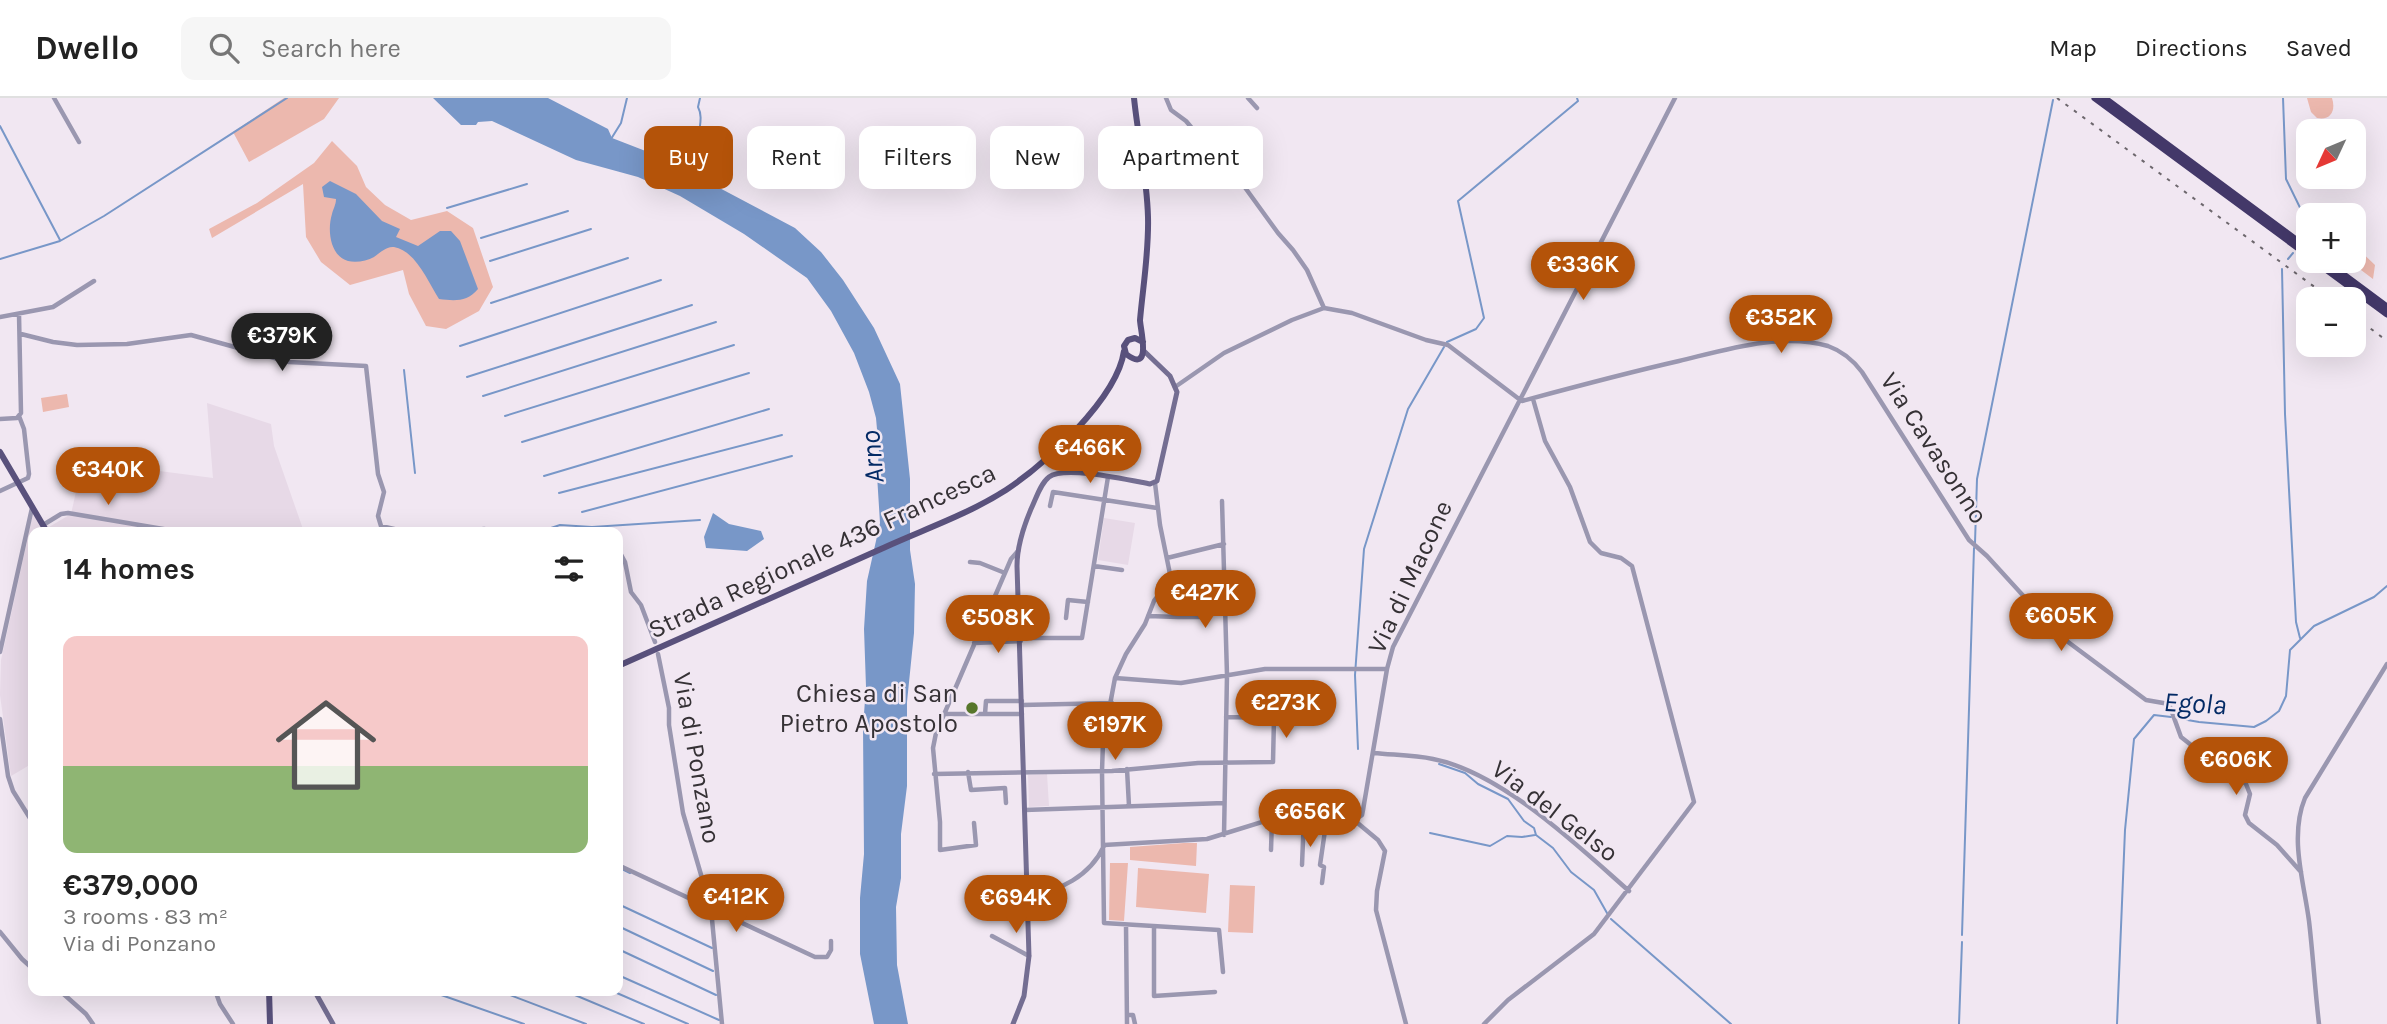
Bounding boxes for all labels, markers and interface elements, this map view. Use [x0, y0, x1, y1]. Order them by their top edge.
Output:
search box [181, 17, 671, 80]
text: Dwello [35, 29, 139, 67]
icon: search [205, 29, 243, 67]
text: Search here [261, 33, 401, 64]
text: Map [2049, 34, 2097, 62]
text: Directions [2135, 34, 2248, 62]
text: Saved [2286, 34, 2352, 62]
north arrow [2296, 119, 2366, 189]
map controls [2296, 119, 2366, 357]
chip: Buy [644, 126, 733, 189]
chip: Rent [747, 126, 845, 189]
chip: Filters [859, 126, 976, 189]
chip: New [990, 126, 1084, 189]
chip: Apartment [1098, 126, 1263, 189]
button: + [2296, 203, 2366, 273]
pin: €336K [1534, 242, 1632, 302]
text: €336K [1547, 251, 1619, 278]
button: − [2296, 287, 2366, 357]
pin: €352K [1732, 296, 1830, 355]
text: €352K [1745, 304, 1817, 331]
pin: €379K [233, 314, 331, 373]
text: €379K [247, 322, 317, 349]
street label: Via Cavasonno [1874, 367, 1994, 529]
pin: €466K [1041, 426, 1139, 485]
water label: Arno [853, 429, 891, 485]
text: €466K [1054, 434, 1126, 461]
pin: €340K [59, 448, 157, 507]
text: €340K [72, 456, 144, 483]
street label: Strada Regionale 436 Francesca [643, 457, 1001, 645]
street label: Via di Macone [1361, 496, 1459, 658]
icon: filters [550, 550, 588, 588]
text: 14 homes [63, 551, 195, 587]
pin: €427K [1156, 570, 1254, 630]
text: €427K [1171, 579, 1239, 606]
pin: €605K [2012, 594, 2110, 653]
pin: €508K [949, 596, 1047, 655]
text: €605K [2025, 602, 2097, 629]
text: €508K [962, 604, 1034, 631]
street label: Via di Ponzano [667, 670, 727, 846]
place label: Chiesa di San Pietro Apostolo [779, 678, 958, 739]
pin: €273K [1237, 680, 1335, 740]
icon: home [263, 682, 389, 808]
water label: Egola [2163, 685, 2227, 721]
text: €273K [1251, 689, 1321, 716]
marker: Chiesa di San Pietro Apostolo [964, 700, 980, 716]
pin: €197K [1066, 702, 1164, 762]
text: €197K [1083, 711, 1147, 738]
pin: €606K [2187, 738, 2285, 797]
text: €606K [2200, 746, 2272, 773]
street label: Via del Gelso [1486, 753, 1624, 869]
pin: €656K [1261, 790, 1359, 849]
text: €656K [1275, 798, 1345, 825]
text: €379,000 [63, 867, 198, 903]
pin: €412K [687, 874, 785, 934]
pin: €694K [967, 876, 1065, 935]
text: €412K [703, 883, 769, 910]
text: €694K [980, 884, 1052, 911]
text: 3 rooms · 83 m² [63, 903, 228, 930]
text: Via di Ponzano [63, 930, 216, 957]

